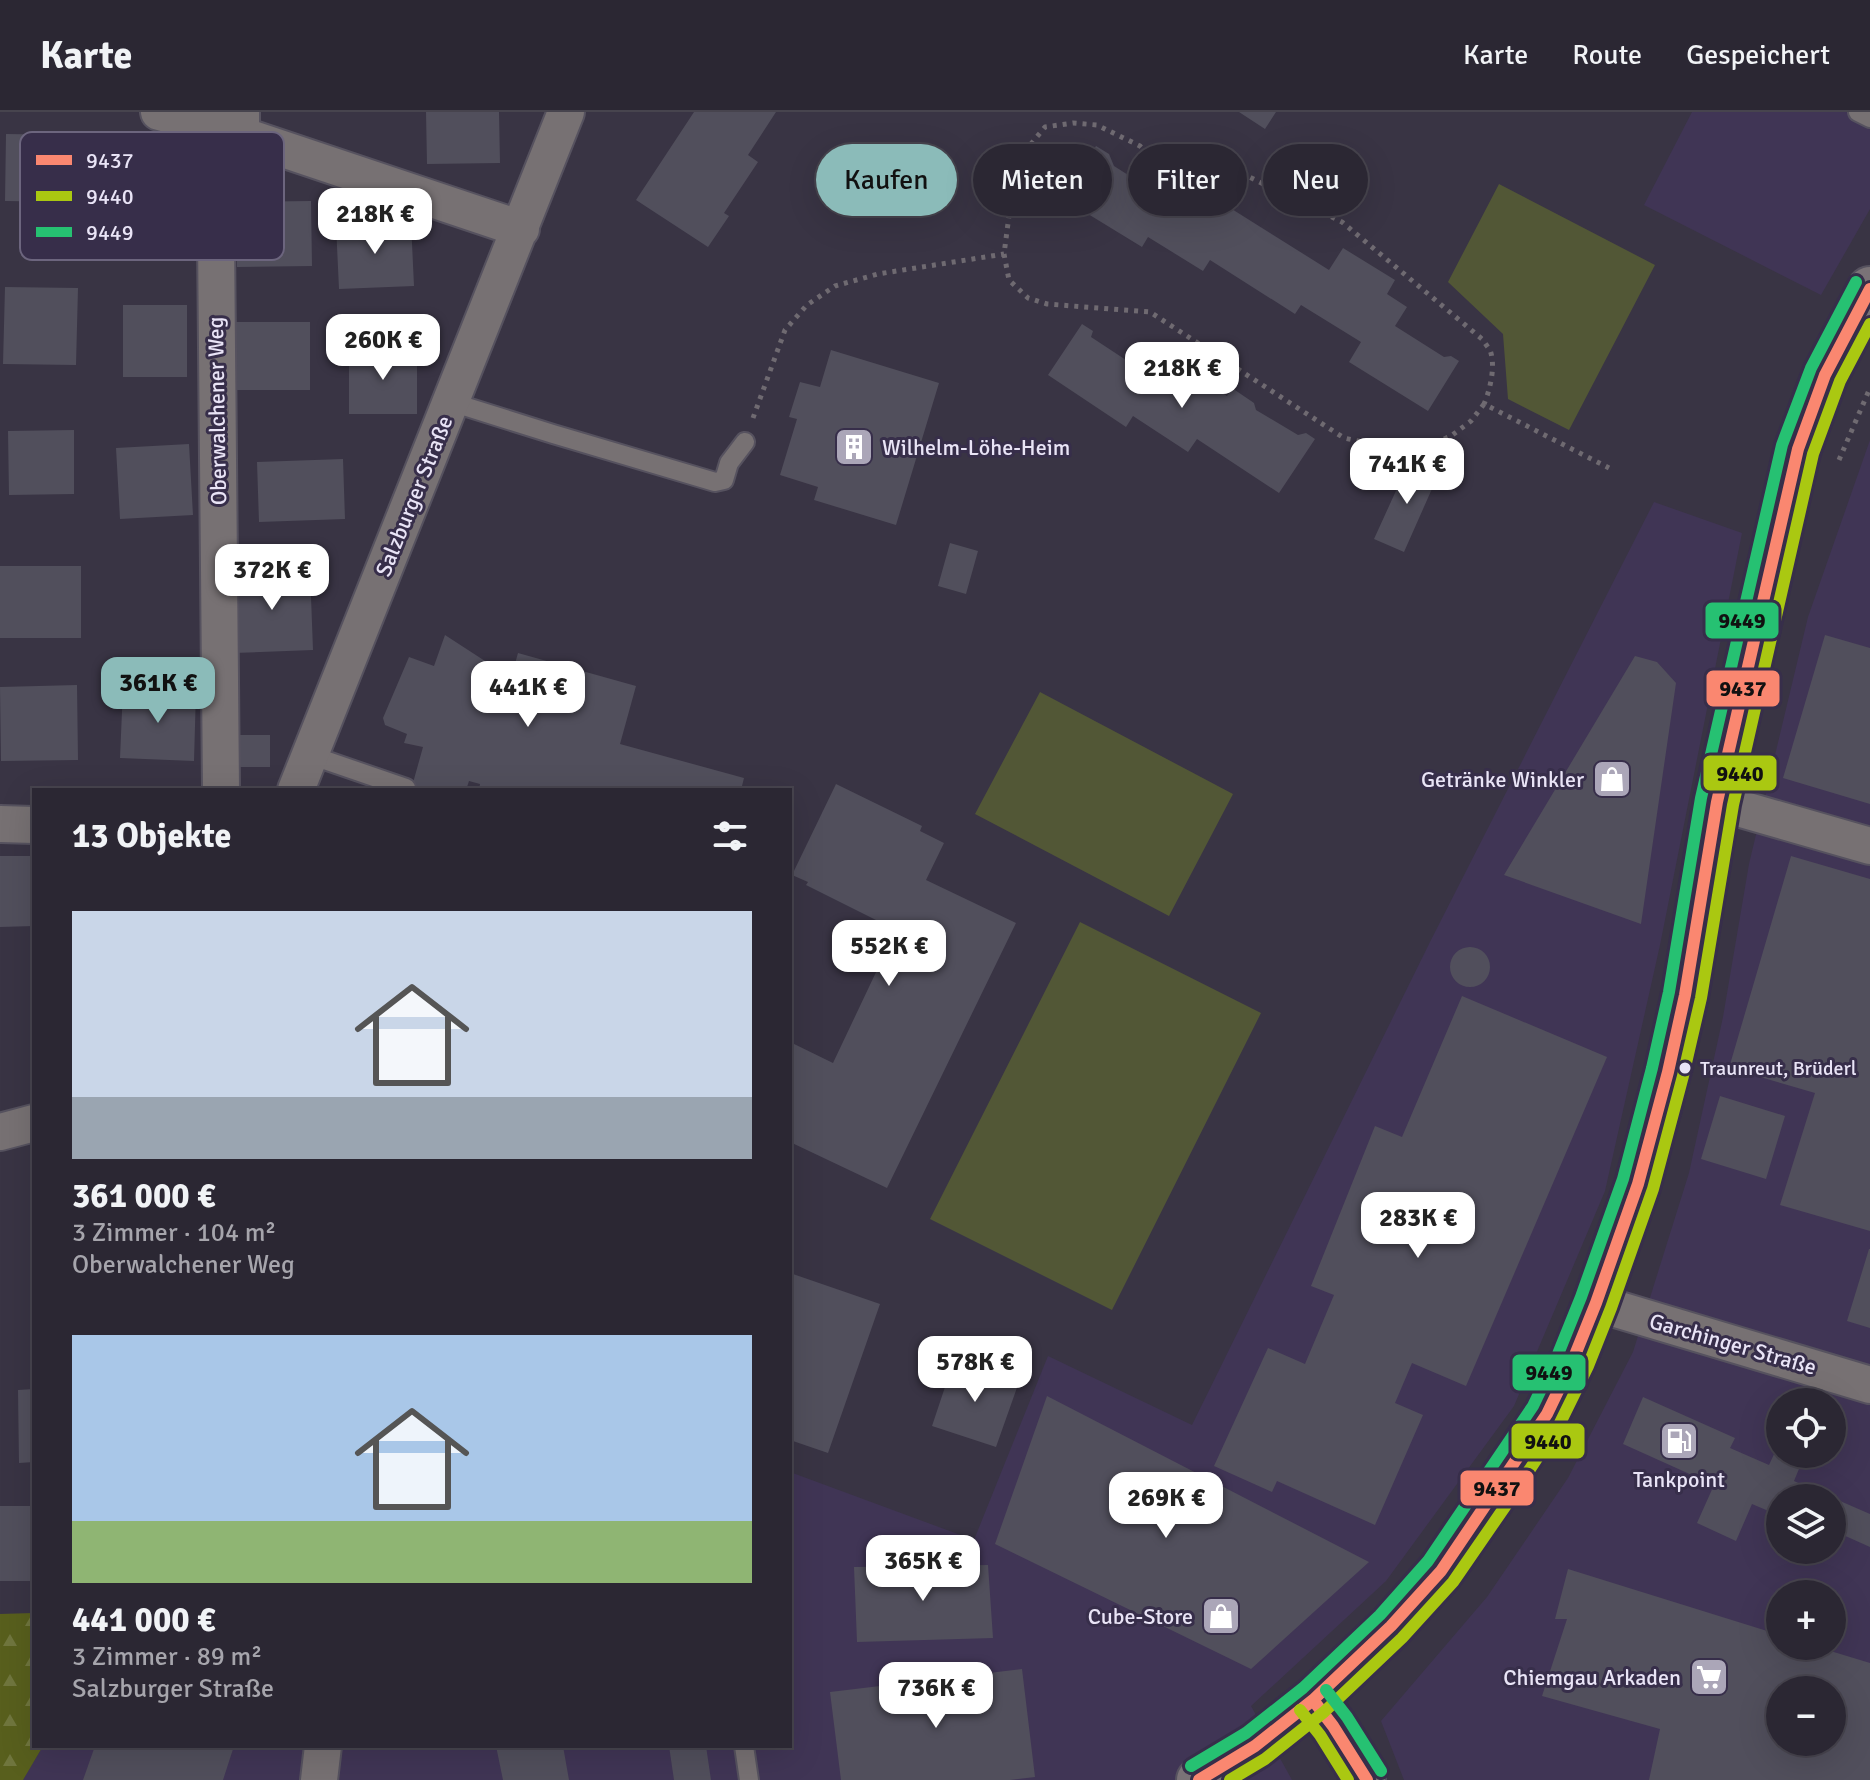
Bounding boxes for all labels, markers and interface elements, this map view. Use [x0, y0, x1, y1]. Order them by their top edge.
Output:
text: Karte [40, 32, 132, 79]
text: Karte [1463, 38, 1528, 72]
text: Route [1572, 38, 1642, 72]
text: Gespeichert [1686, 38, 1830, 72]
legend [20, 132, 284, 260]
chip: Kaufen [816, 144, 957, 216]
chip: Mieten [973, 144, 1112, 216]
chip: Filter [1128, 144, 1247, 216]
chip: Neu [1263, 144, 1368, 216]
text: 9437 [86, 147, 134, 174]
text: 9440 [86, 183, 134, 210]
pin: 218K € [310, 188, 440, 256]
text: 218K € [336, 198, 414, 230]
text: 9449 [86, 219, 134, 246]
pin: 260K € [318, 314, 448, 382]
street label: Oberwalchener Weg [202, 317, 232, 505]
text: 260K € [344, 324, 422, 356]
pin: 218K € [1117, 342, 1247, 410]
text: 218K € [1143, 352, 1221, 384]
street label: Salzburger Straße [369, 412, 459, 580]
building icon: Wilhelm-Löhe-Heim [833, 426, 875, 468]
place label: Wilhelm-Löhe-Heim [882, 434, 1070, 461]
pin: 741K € [1342, 438, 1472, 506]
text: 741K € [1368, 448, 1446, 480]
pin: 372K € [207, 544, 337, 612]
text: 372K € [233, 554, 311, 586]
line badge: 9449 [1704, 601, 1780, 640]
text: 9449 [1718, 607, 1766, 634]
pin: 361K € [93, 657, 223, 725]
pin: 441K € [463, 661, 593, 729]
text: 361K € [119, 667, 197, 699]
line badge: 9437 [1705, 669, 1781, 708]
text: 441K € [489, 671, 567, 703]
text: 9437 [1719, 675, 1767, 702]
line badge: 9440 [1702, 754, 1778, 792]
shop icon: Getränke Winkler [1591, 758, 1633, 800]
text: 9440 [1716, 760, 1764, 787]
place label: Getränke Winkler [1421, 766, 1584, 793]
icon: filters [708, 814, 752, 858]
text: 13 Objekte [72, 815, 231, 857]
pin: 552K € [824, 920, 954, 988]
text: 552K € [850, 930, 928, 962]
icon: home [340, 963, 484, 1107]
place label: Traunreut, Brüderl [1700, 1056, 1857, 1081]
marker: Traunreut, Brüderl [1677, 1060, 1693, 1076]
text: 361 000 € [72, 1175, 215, 1217]
pin: 283K € [1353, 1192, 1483, 1260]
text: 283K € [1379, 1202, 1457, 1234]
text: 3 Zimmer · 104 m² [72, 1217, 276, 1249]
text: Oberwalchener Weg [72, 1249, 295, 1281]
street label: Garchinger Straße [1646, 1307, 1820, 1381]
pin: 578K € [910, 1336, 1040, 1404]
text: 578K € [936, 1346, 1014, 1378]
line badge: 9449 [1511, 1353, 1587, 1392]
text: 9449 [1525, 1359, 1573, 1386]
icon: home [340, 1387, 484, 1531]
map controls [1766, 1388, 1846, 1756]
button: locate [1766, 1388, 1846, 1468]
fuel station icon: Tankpoint [1658, 1420, 1700, 1462]
line badge: 9440 [1510, 1422, 1586, 1460]
text: 9440 [1524, 1428, 1572, 1455]
place label: Tankpoint [1633, 1466, 1725, 1493]
line badge: 9437 [1459, 1469, 1535, 1507]
pin: 269K € [1101, 1472, 1231, 1540]
text: 9437 [1473, 1475, 1521, 1502]
text: 269K € [1127, 1482, 1205, 1514]
button: layers [1766, 1484, 1846, 1564]
pin: 365K € [858, 1535, 988, 1603]
text: 365K € [884, 1545, 962, 1577]
button: + [1766, 1580, 1846, 1660]
shop icon: Cube-Store [1200, 1595, 1242, 1637]
text: 441 000 € [72, 1599, 215, 1641]
place label: Cube-Store [1088, 1603, 1193, 1630]
text: 3 Zimmer · 89 m² [72, 1641, 262, 1673]
supermarket icon: Chiemgau Arkaden [1688, 1656, 1730, 1698]
pin: 736K € [871, 1662, 1001, 1730]
place label: Chiemgau Arkaden [1503, 1664, 1681, 1691]
text: 736K € [897, 1672, 975, 1704]
text: Salzburger Straße [72, 1673, 274, 1705]
button: − [1766, 1676, 1846, 1756]

